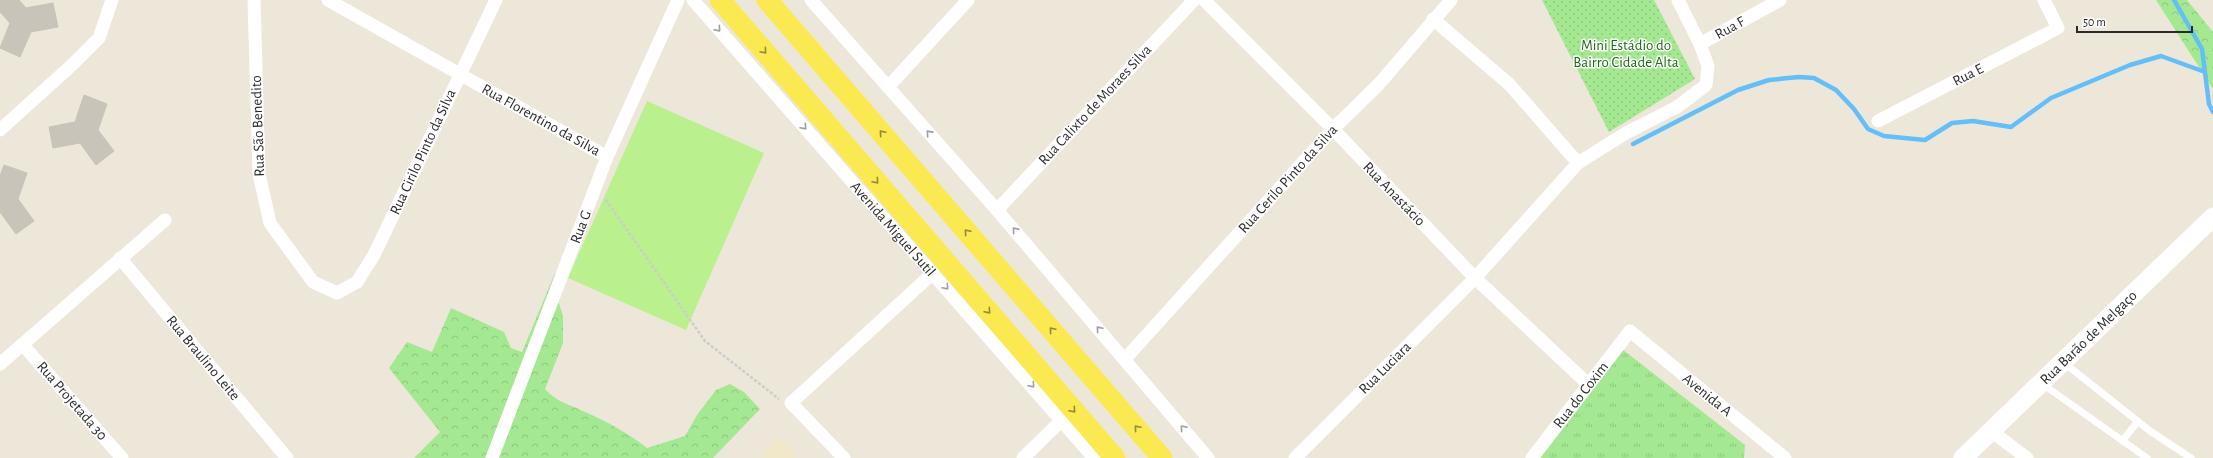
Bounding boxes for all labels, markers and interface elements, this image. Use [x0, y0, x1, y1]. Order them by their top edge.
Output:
scale bar [2077, 8, 2192, 34]
street label: Rua F [1713, 14, 1748, 42]
text: 50 m [2083, 16, 2106, 28]
one-way arrow [714, 25, 721, 32]
park label: Mini Estádio do Bairro Cidade Alta [1573, 38, 1679, 70]
street label: Rua Calixto de Moraes Silva [1036, 42, 1154, 168]
one-way arrow [759, 46, 766, 53]
street label: Rua E [1950, 61, 1986, 89]
street label: Rua São Benedito [249, 75, 267, 177]
street label: Rua Florentino da Silva [479, 81, 603, 159]
street label: Rua Cirilo Pinto da Silva [387, 87, 459, 217]
one-way arrow [800, 122, 807, 130]
street label: Rua Cerilo Pinto da Silva [1236, 122, 1340, 236]
one-way arrow [926, 130, 933, 137]
one-way arrow [879, 131, 886, 138]
street label: Rua Anastácio [1360, 159, 1428, 229]
one-way arrow [872, 176, 879, 184]
street label: Avenida Miguel Sutil [848, 178, 939, 279]
street label: Rua G [568, 208, 594, 246]
one-way arrow [1012, 228, 1019, 235]
one-way arrow [964, 229, 971, 236]
one-way arrow [941, 283, 948, 290]
street label: Rua Barão de Melgaço [2037, 287, 2140, 387]
one-way arrow [984, 307, 991, 314]
street label: Rua Braulino Leite [163, 313, 243, 403]
one-way arrow [1097, 326, 1104, 334]
one-way arrow [1049, 327, 1056, 335]
street label: Rua Luciara [1356, 339, 1414, 397]
street label: Rua Projetada 30 [34, 359, 110, 443]
street label: Rua do Coxim [1551, 359, 1611, 431]
street label: Avenida A [1679, 371, 1735, 419]
one-way arrow [1027, 380, 1034, 388]
one-way arrow [1069, 405, 1076, 413]
one-way arrow [1134, 426, 1141, 433]
one-way arrow [1181, 426, 1188, 433]

